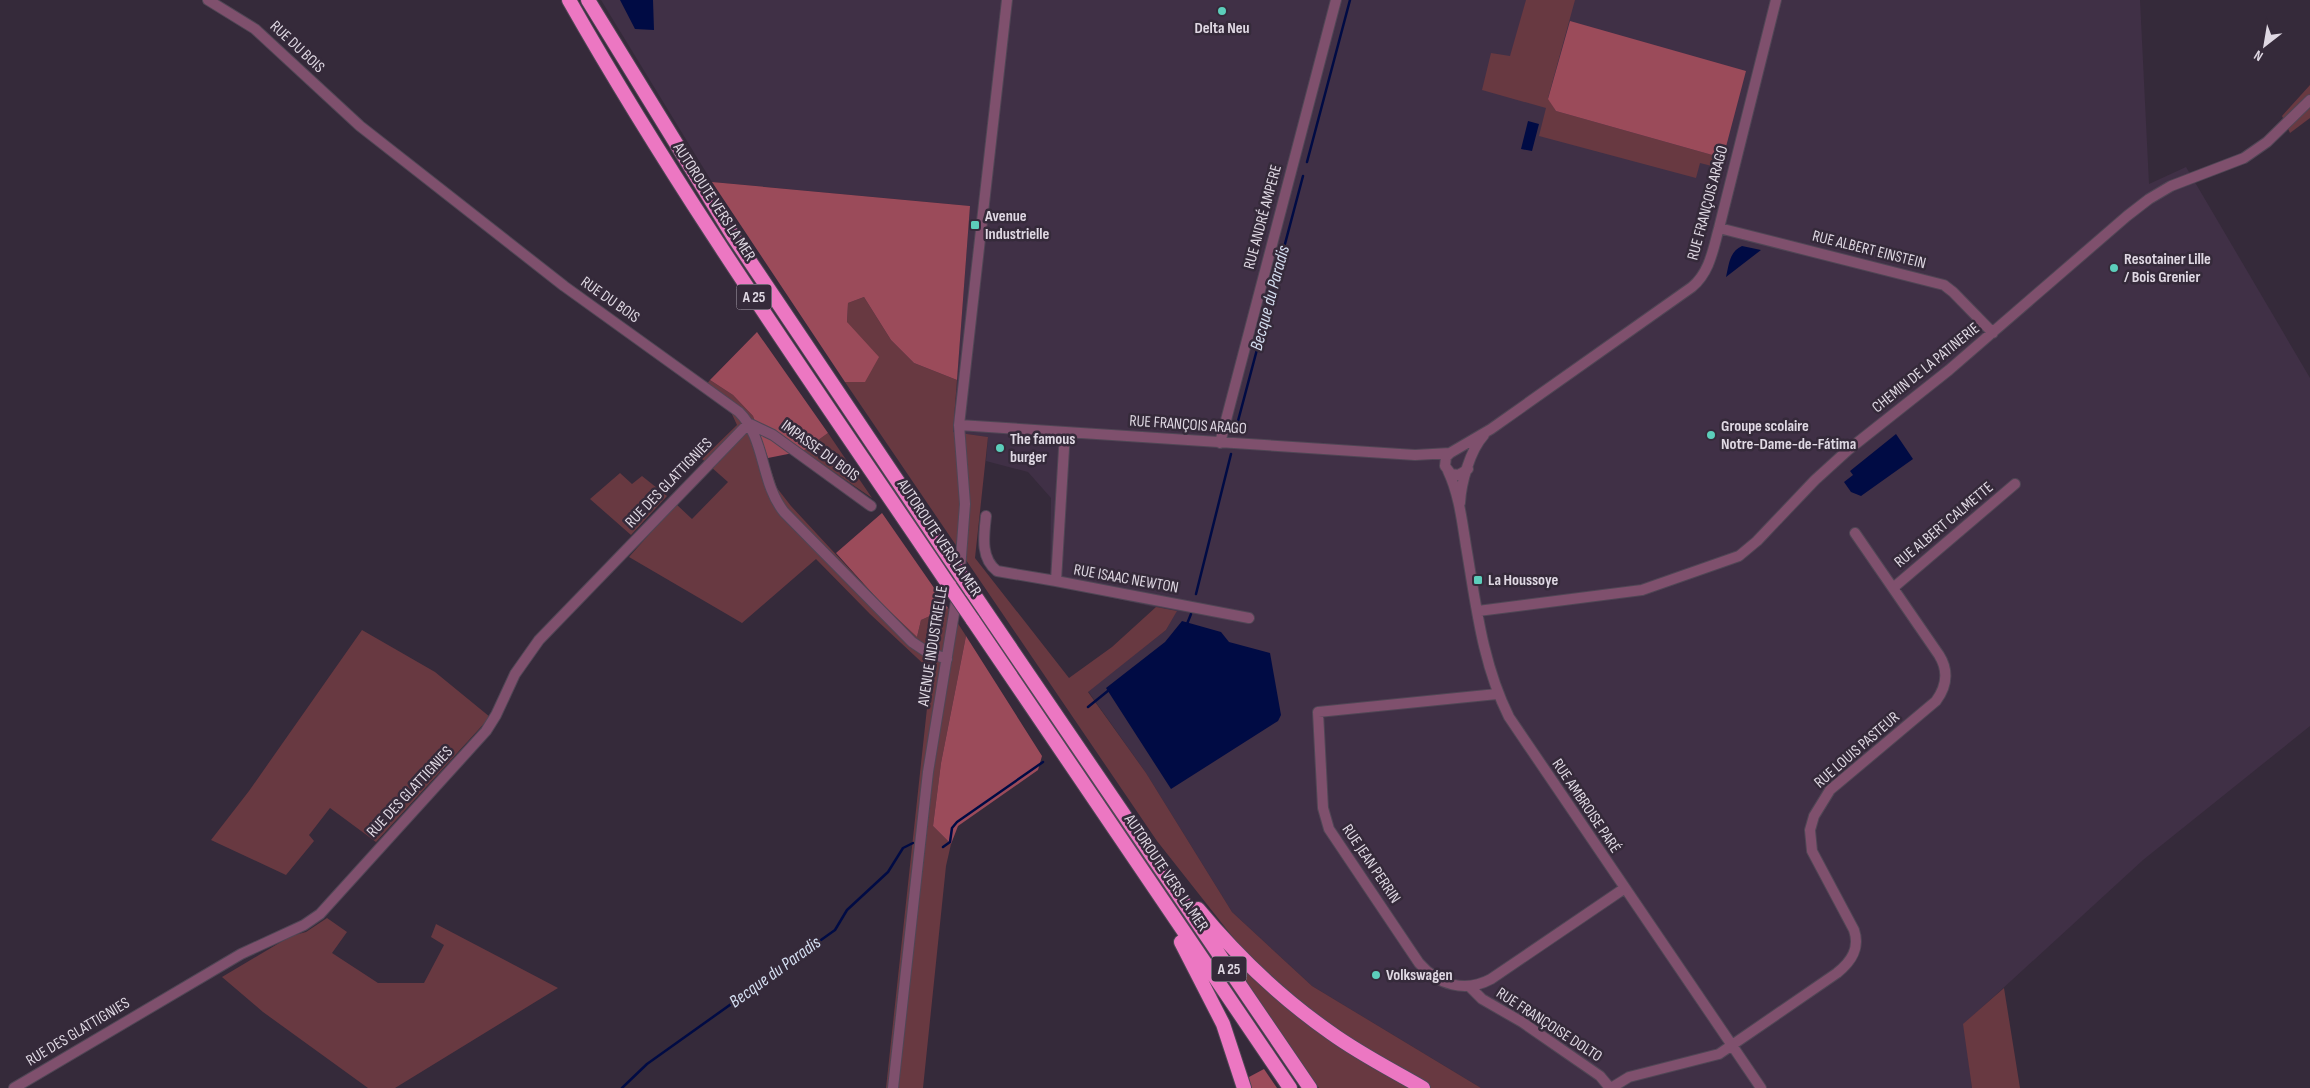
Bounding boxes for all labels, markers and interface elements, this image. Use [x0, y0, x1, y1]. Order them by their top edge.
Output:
marker: Delta Neu [1216, 5, 1228, 17]
street label: RUE DU BOIS [266, 17, 328, 77]
place label: Delta Neu [1194, 19, 1250, 38]
north arrow [2240, 20, 2290, 70]
text: N [2251, 47, 2266, 65]
street label: AUTOROUTE VERS LA MER [668, 139, 759, 265]
street label: RUE FRANÇOIS ARAGO [1684, 144, 1732, 262]
street label: RUE ANDRÉ AMPERE [1240, 163, 1286, 271]
place label: Avenue Industrielle [984, 207, 1050, 244]
marker: Avenue Industrielle [969, 219, 981, 231]
street label: RUE ALBERT EINSTEIN [1810, 227, 1928, 273]
water label: Becque du Paradis [1246, 243, 1294, 353]
place label: Resotainer Lille / Bois Grenier [2124, 250, 2211, 287]
marker: Resotainer Lille / Bois Grenier [2108, 262, 2120, 274]
street label: RUE DU BOIS [577, 273, 643, 327]
road number: A 25 [736, 284, 772, 310]
street label: CHEMIN DE LA PATINERIE [1868, 319, 1984, 417]
street label: RUE FRANÇOIS ARAGO [1129, 411, 1248, 439]
street label: IMPASSE DU BOIS [777, 416, 863, 486]
place label: Groupe scolaire Notre-Dame-de-Fátima [1721, 417, 1856, 454]
marker: Groupe scolaire Notre-Dame-de-Fátima [1705, 429, 1717, 441]
place label: The famous burger [1010, 430, 1075, 467]
street label: RUE DES GLATTIGNIES [621, 434, 717, 532]
marker: The famous burger [994, 442, 1006, 454]
street label: AUTOROUTE VERS LA MER [892, 475, 985, 600]
street label: RUE ALBERT CALMETTE [1891, 478, 1997, 572]
street label: RUE ISAAC NEWTON [1072, 560, 1180, 598]
place label: La Houssoye [1488, 571, 1558, 590]
marker: La Houssoye [1472, 574, 1484, 586]
street label: AVENUE INDUSTRIELLE [914, 585, 952, 708]
street label: RUE LOUIS PASTEUR [1810, 708, 1904, 792]
street label: RUE DES GLATTIGNIES [363, 742, 457, 841]
street label: RUE AMBROISE PARÉ [1548, 755, 1624, 857]
street label: AUTOROUTE VERS LA MER [1119, 810, 1212, 935]
street label: RUE JEAN PERRIN [1338, 821, 1404, 907]
water label: Becque du Paradis [725, 931, 825, 1012]
road number: A 25 [1212, 956, 1246, 982]
place label: Volkswagen [1386, 966, 1453, 985]
marker: Volkswagen [1370, 969, 1382, 981]
street label: RUE FRANÇOISE DOLTO [1492, 984, 1606, 1066]
street label: RUE DES GLATTIGNIES [23, 993, 133, 1070]

